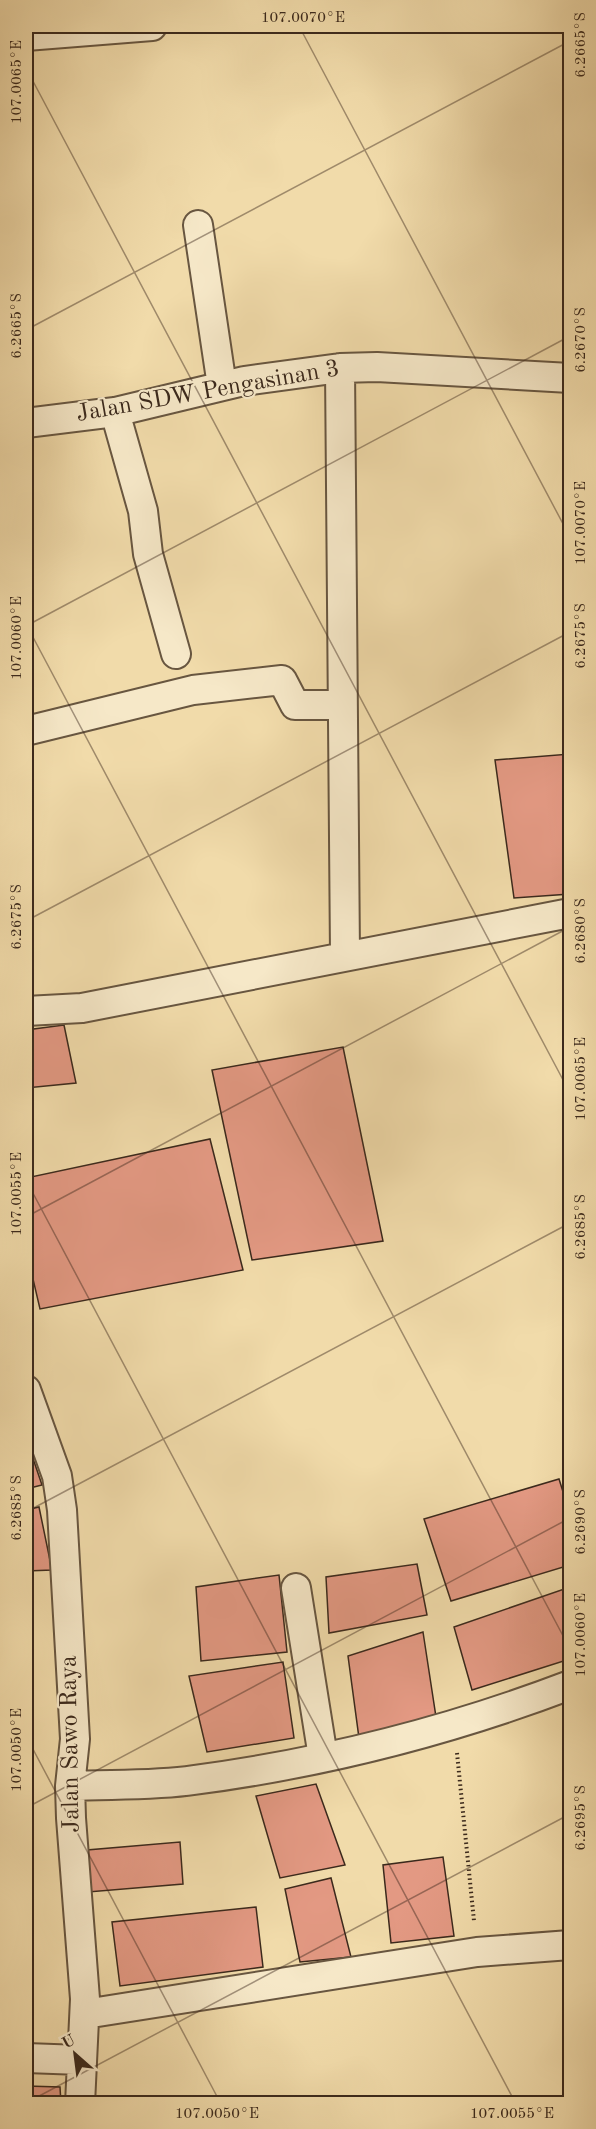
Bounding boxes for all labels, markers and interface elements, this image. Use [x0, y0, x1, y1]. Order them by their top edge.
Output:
text: 107.0070°E [261, 11, 345, 26]
text: 6.2665°S [574, 12, 589, 78]
text: 107.0065°E [10, 40, 25, 124]
text: 6.2665°S [10, 293, 25, 359]
text: 6.2670°S [574, 307, 589, 373]
street label: Jalan SDW Pengasinan 3 [74, 357, 342, 427]
text: 107.0070°E [574, 481, 589, 565]
text: 107.0060°E [10, 596, 25, 680]
text: 6.2675°S [574, 603, 589, 669]
text: 6.2675°S [10, 884, 25, 950]
text: 6.2680°S [574, 898, 589, 964]
text: 107.0065°E [574, 1037, 589, 1121]
text: 107.0055°E [10, 1152, 25, 1236]
text: 6.2685°S [574, 1194, 589, 1260]
text: 6.2685°S [10, 1475, 25, 1541]
text: 6.2690°S [574, 1489, 589, 1555]
text: 107.0060°E [574, 1593, 589, 1677]
street label: Jalan Sawo Raya [57, 1655, 85, 1833]
text: 107.0050°E [10, 1708, 25, 1792]
text: 6.2695°S [574, 1785, 589, 1851]
north arrow [45, 2024, 105, 2084]
text: U [60, 2032, 79, 2053]
text: 107.0050°E [175, 2107, 259, 2122]
text: 107.0055°E [470, 2107, 554, 2122]

